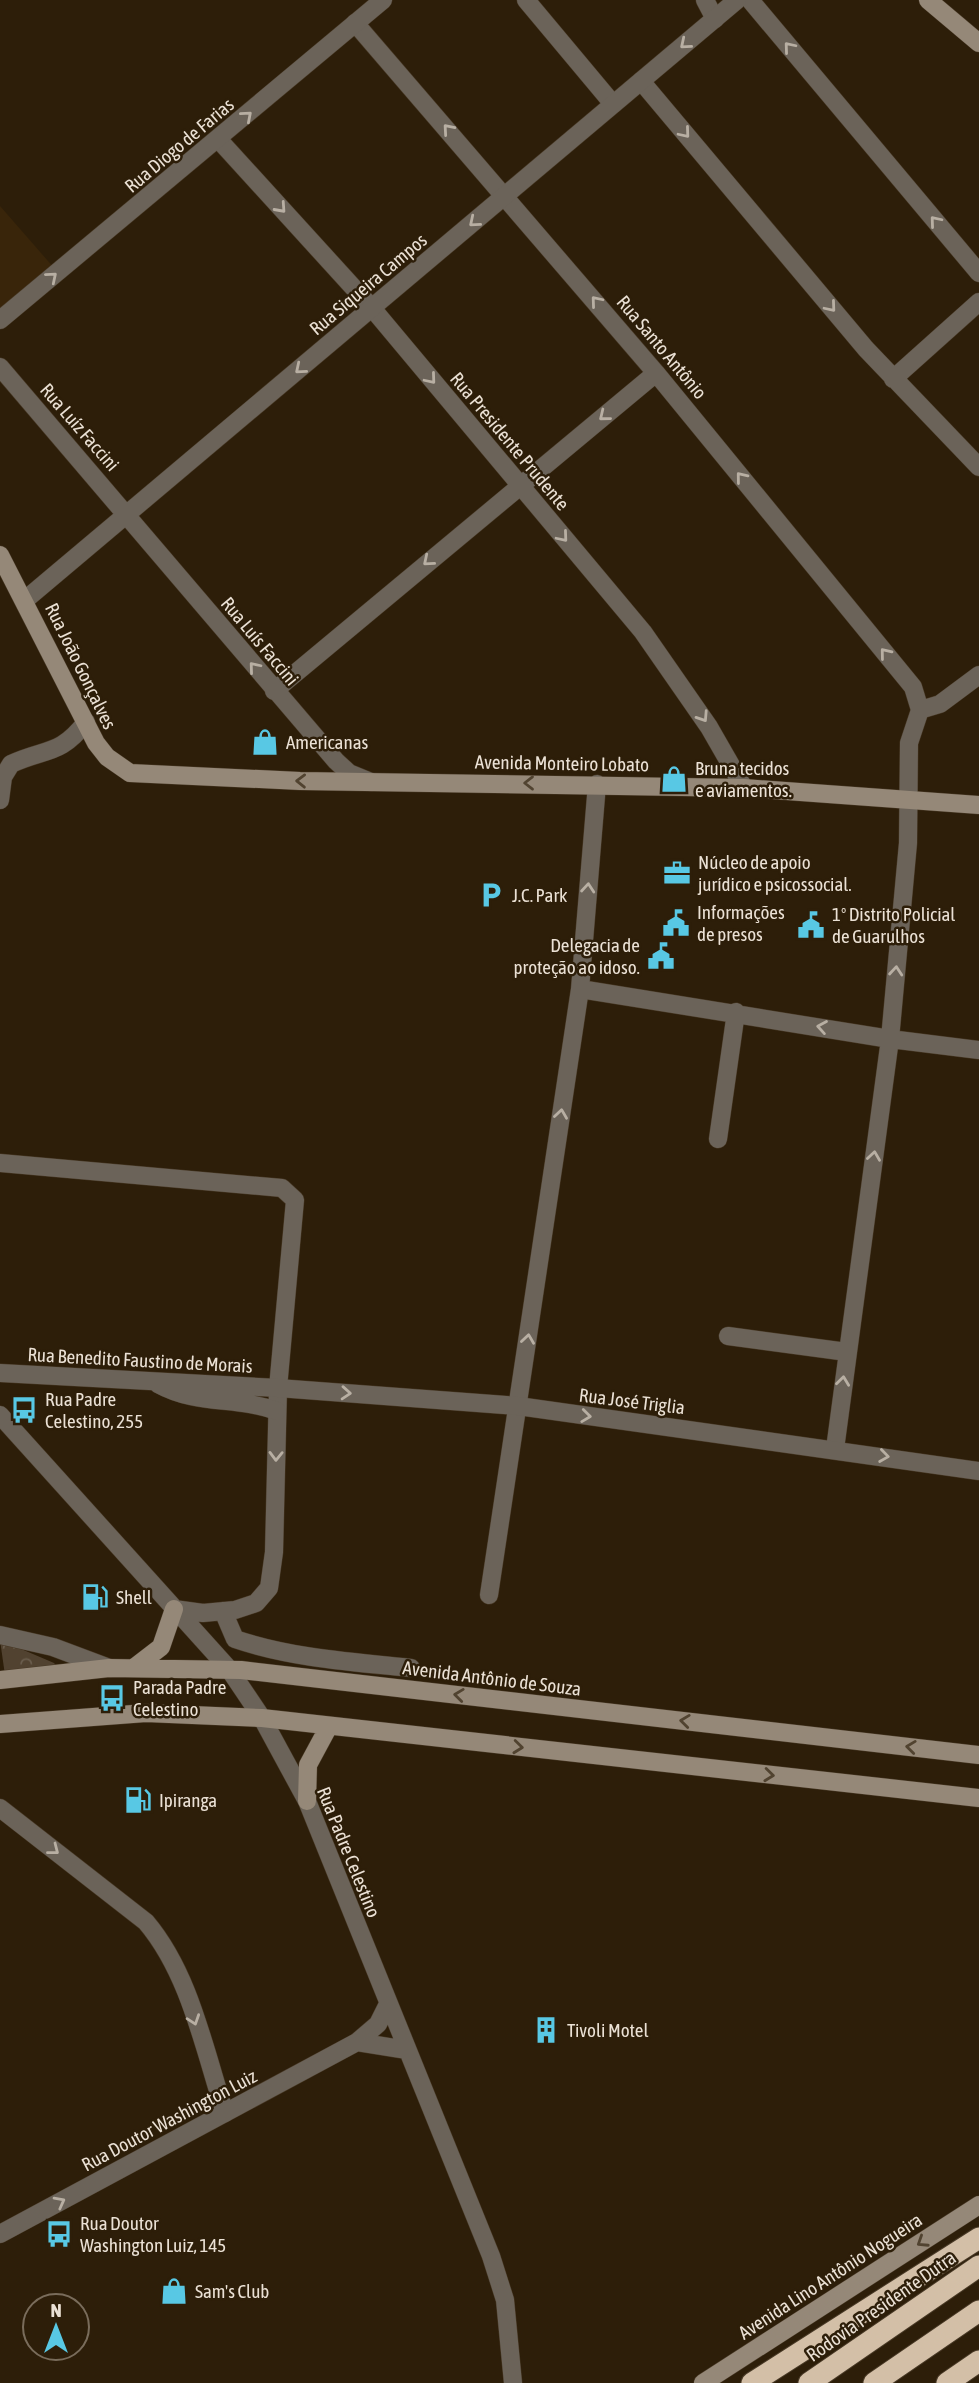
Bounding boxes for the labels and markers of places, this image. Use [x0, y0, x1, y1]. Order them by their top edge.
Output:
shop icon: Americanas [250, 727, 280, 757]
place label: Americanas [286, 731, 369, 753]
place label: Bruna tecidos e aviamentos. [695, 757, 792, 801]
shop icon: Bruna tecidos e aviamentos. [659, 764, 689, 794]
place label: Núcleo de apoio jurídico e psicossocial. [697, 851, 852, 895]
office icon: Núcleo de apoio jurídico e psicossocial. [662, 858, 692, 888]
parking icon: J.C. Park [476, 880, 506, 910]
place label: J.C. Park [512, 884, 568, 906]
place label: Informações de presos [697, 901, 785, 945]
place label: 1º Distrito Policial de Guarulhos [832, 903, 955, 947]
public building icon: Informações de presos [661, 908, 691, 938]
public building icon: 1º Distrito Policial de Guarulhos [796, 910, 826, 940]
place label: Delegacia de proteção ao idoso. [514, 934, 640, 978]
public building icon: Delegacia de proteção ao idoso. [646, 941, 676, 971]
place label: Rua Padre Celestino, 255 [45, 1388, 143, 1432]
bus stop icon: Rua Padre Celestino, 255 [9, 1395, 39, 1425]
fuel station icon: Shell [80, 1582, 110, 1612]
place label: Shell [116, 1586, 152, 1608]
place label: Parada Padre Celestino [133, 1676, 226, 1720]
bus stop icon: Parada Padre Celestino [97, 1683, 127, 1713]
fuel station icon: Ipiranga [123, 1785, 153, 1815]
place label: Ipiranga [159, 1789, 217, 1811]
building icon: Tivoli Motel [531, 2015, 561, 2045]
place label: Tivoli Motel [567, 2019, 649, 2041]
place label: Rua Doutor Washington Luiz, 145 [80, 2212, 226, 2256]
bus stop icon: Rua Doutor Washington Luiz, 145 [44, 2219, 74, 2249]
shop icon: Sam's Club [159, 2276, 189, 2306]
place label: Sam's Club [195, 2280, 269, 2302]

